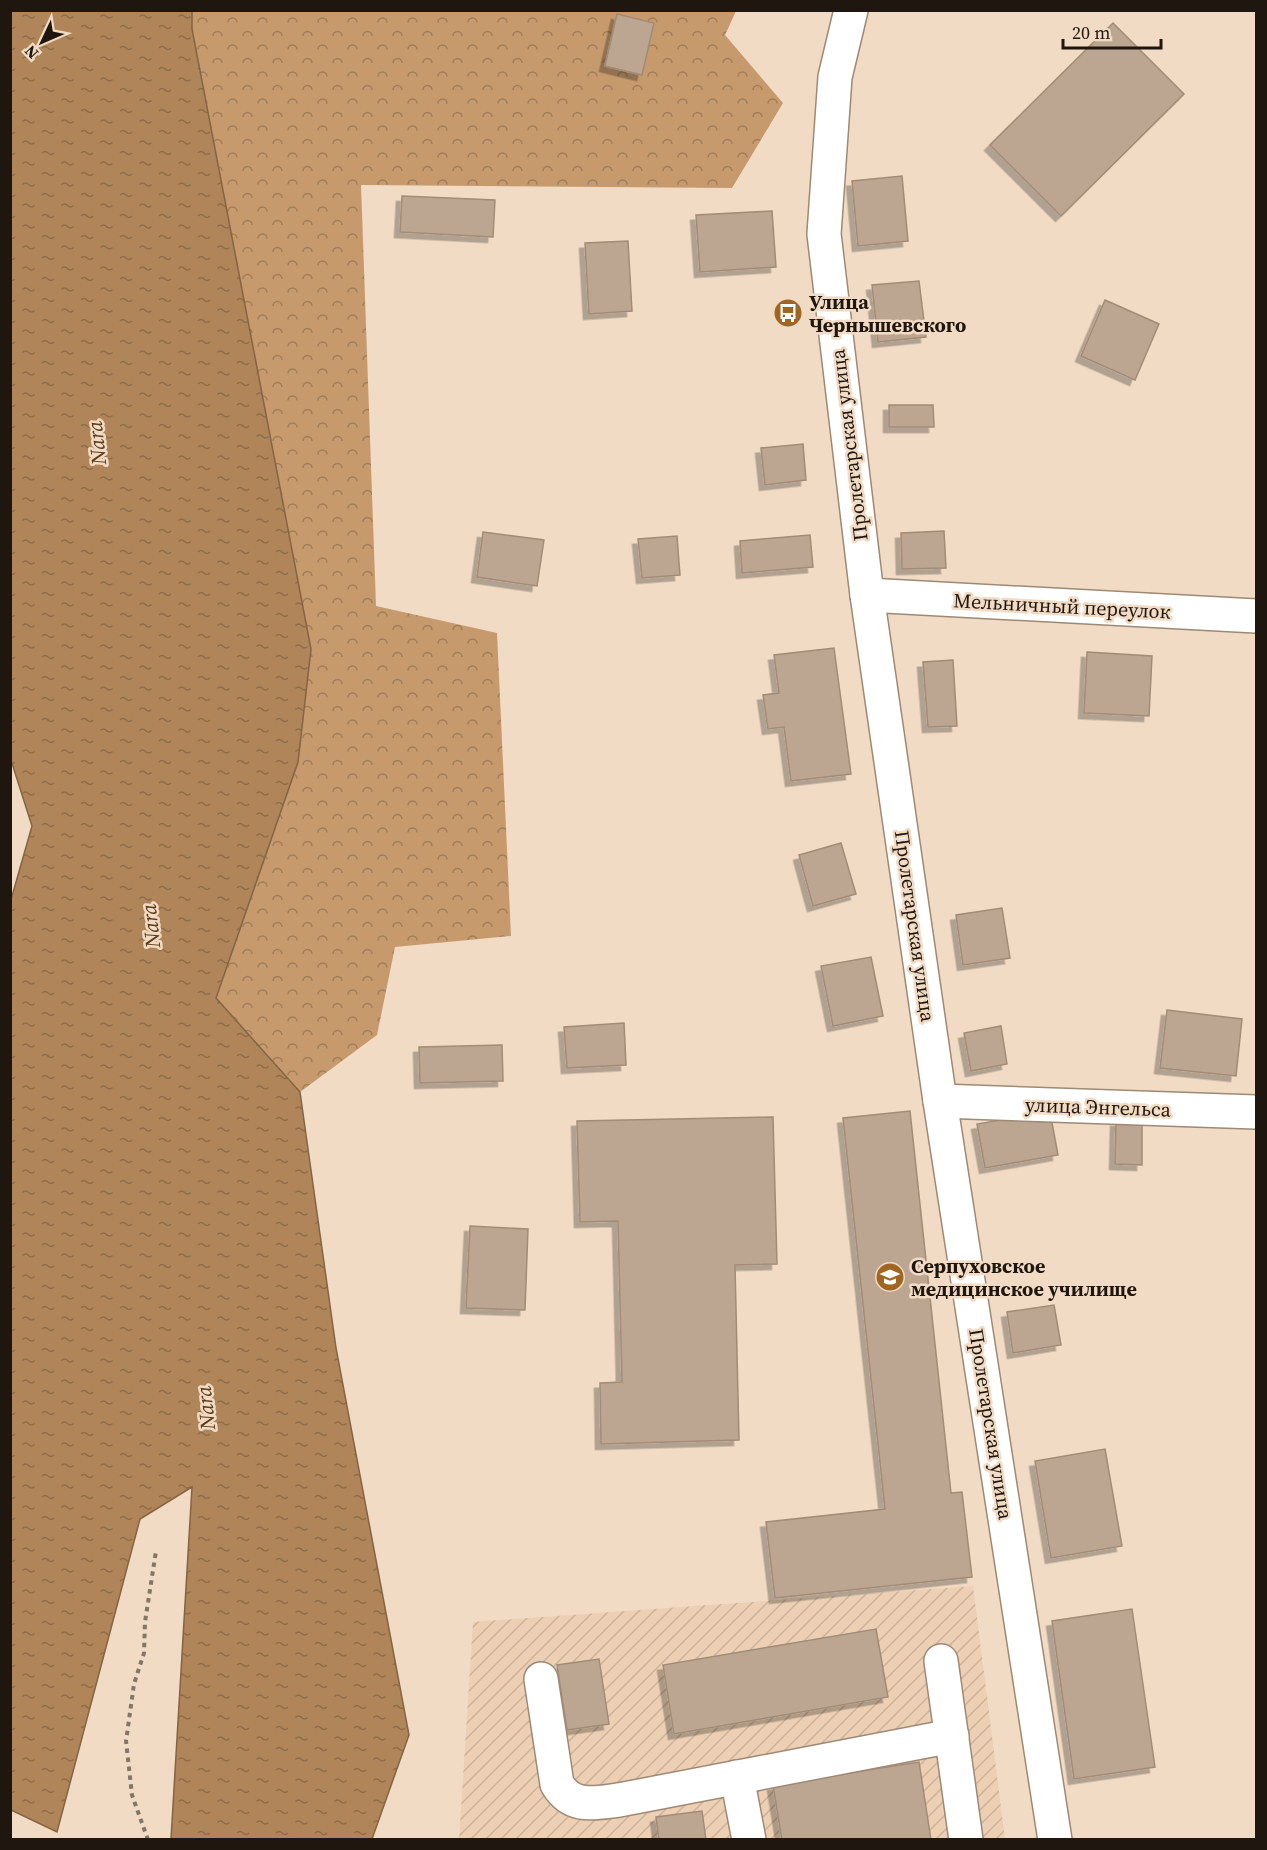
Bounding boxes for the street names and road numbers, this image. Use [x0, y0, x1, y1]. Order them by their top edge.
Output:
street label: Пролетарская улица [823, 347, 875, 542]
street label: Мельничный переулок [953, 586, 1171, 626]
street label: Пролетарская улица [888, 828, 942, 1024]
street label: улица Энгельса [1024, 1090, 1172, 1124]
street label: Пролетарская улица [962, 1327, 1020, 1522]

